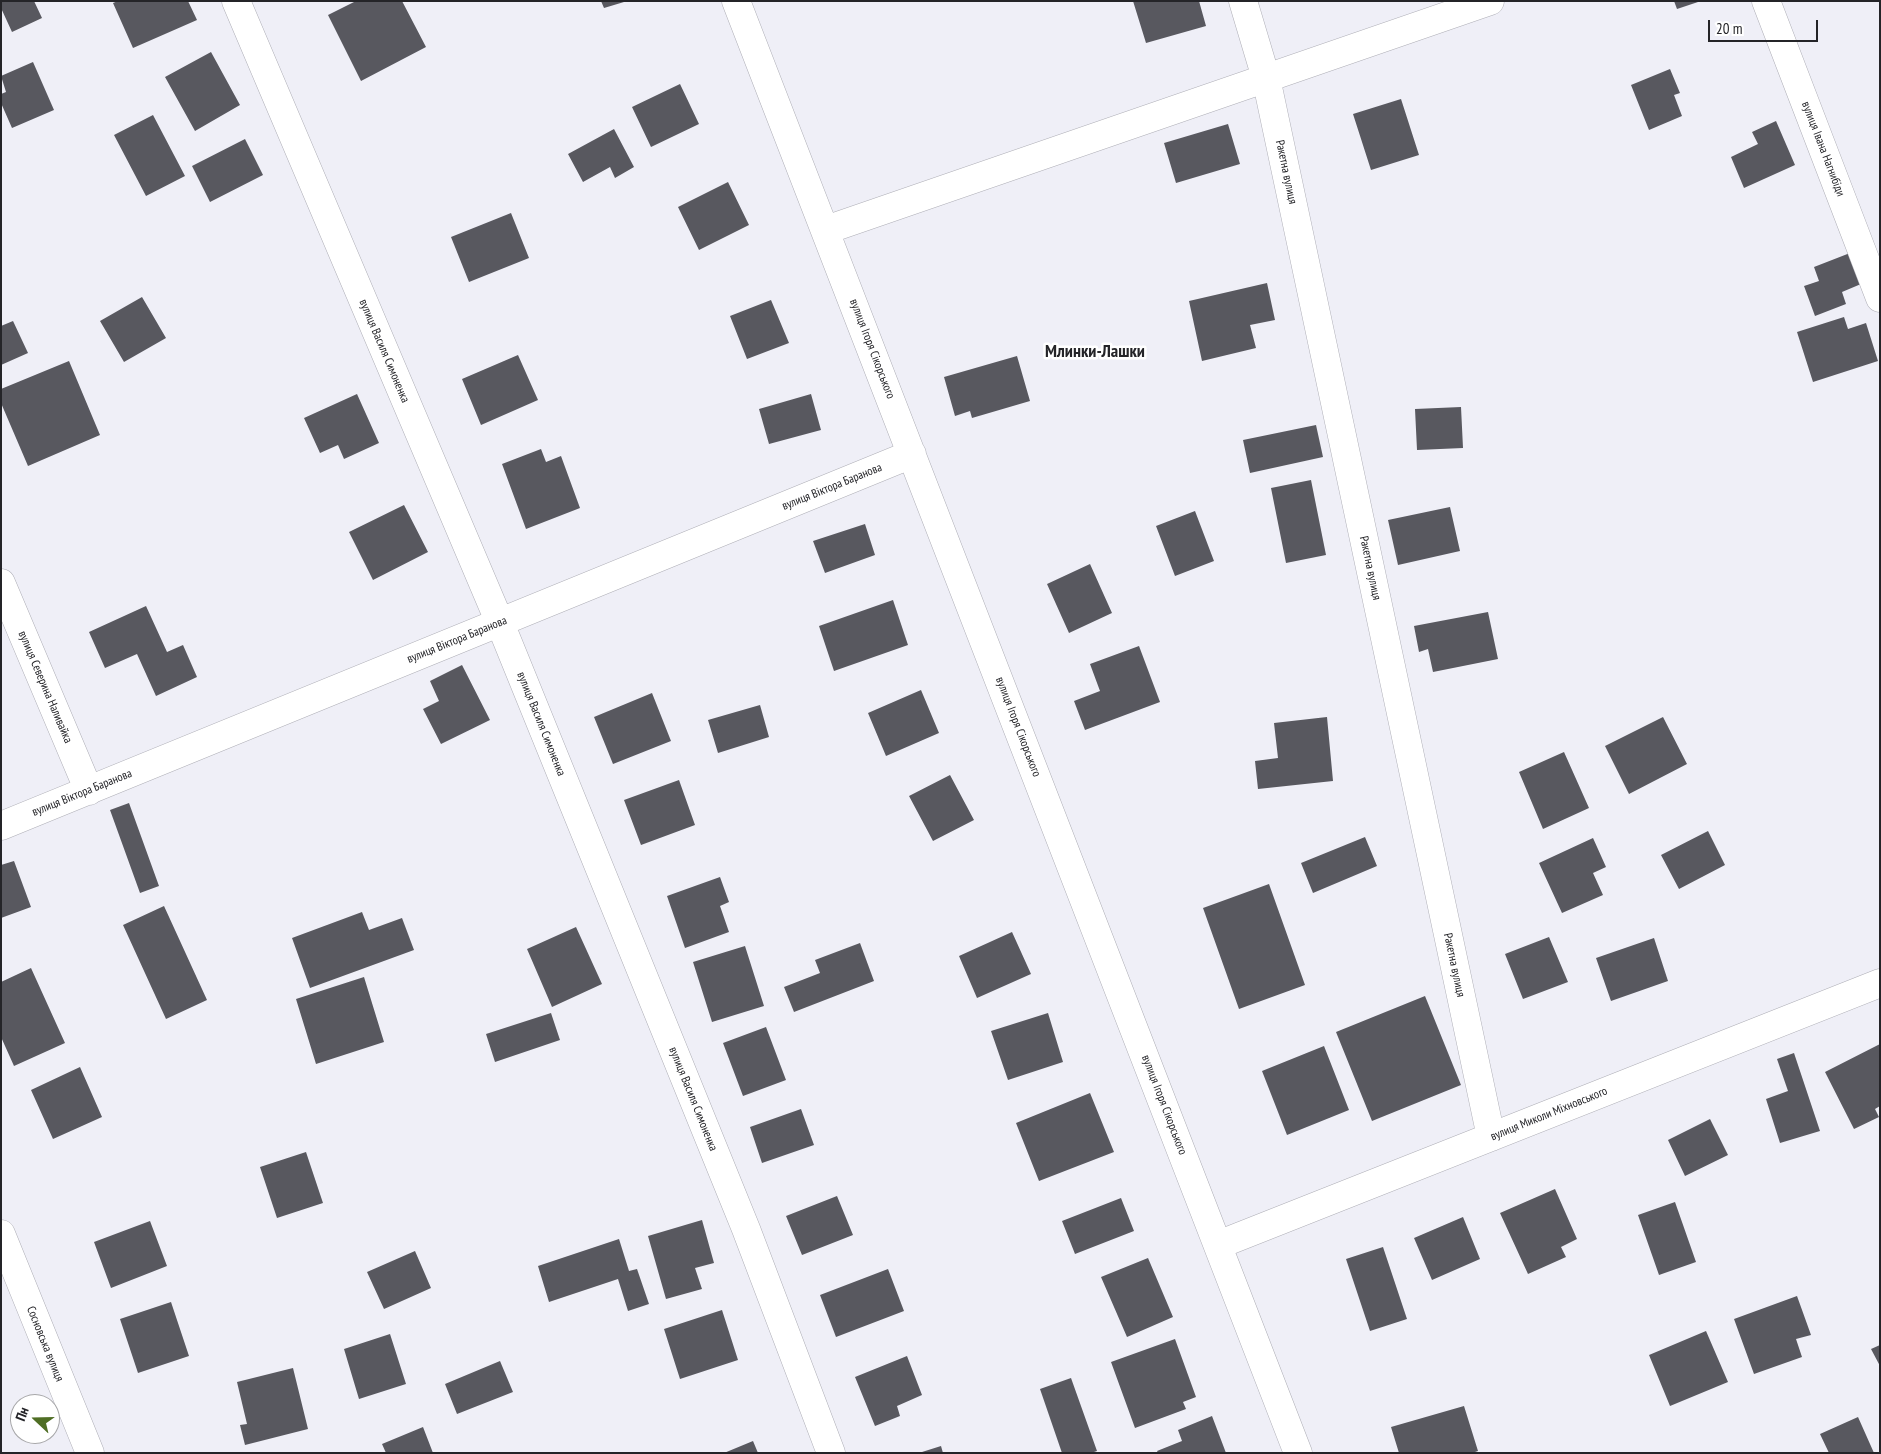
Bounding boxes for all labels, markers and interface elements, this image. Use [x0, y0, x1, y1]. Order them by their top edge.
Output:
scale bar [1711, 10, 1821, 42]
text: 20 m [1716, 19, 1742, 38]
street label: вулиця Івана Нагнибіди [1798, 100, 1848, 198]
street label: Ракетна вулиця [1272, 139, 1300, 205]
street label: вулиця Василя Симоненка [356, 297, 412, 405]
street label: вулиця Ігоря Сікорського [846, 297, 898, 401]
district label: Млинки-Лашки [1045, 341, 1145, 363]
street label: вулиця Віктора Баранова [780, 460, 884, 514]
street label: Ракетна вулиця [1356, 535, 1384, 601]
street label: вулиця Віктора Баранова [405, 613, 509, 667]
street label: вулиця Северина Наливайка [15, 629, 75, 745]
street label: вулиця Василя Симоненка [514, 670, 568, 778]
street label: вулиця Ігоря Сікорського [992, 675, 1044, 779]
street label: вулиця Віктора Баранова [30, 766, 134, 820]
street label: Ракетна вулиця [1440, 932, 1468, 998]
street label: вулиця Василя Симоненка [666, 1045, 720, 1153]
street label: вулиця Ігоря Сікорського [1138, 1053, 1190, 1157]
street label: вулиця Миколи Міхновського [1488, 1084, 1610, 1144]
street label: Сосновська вулиця [23, 1304, 67, 1384]
north arrow [10, 1394, 60, 1444]
text: Пн [11, 1404, 33, 1424]

